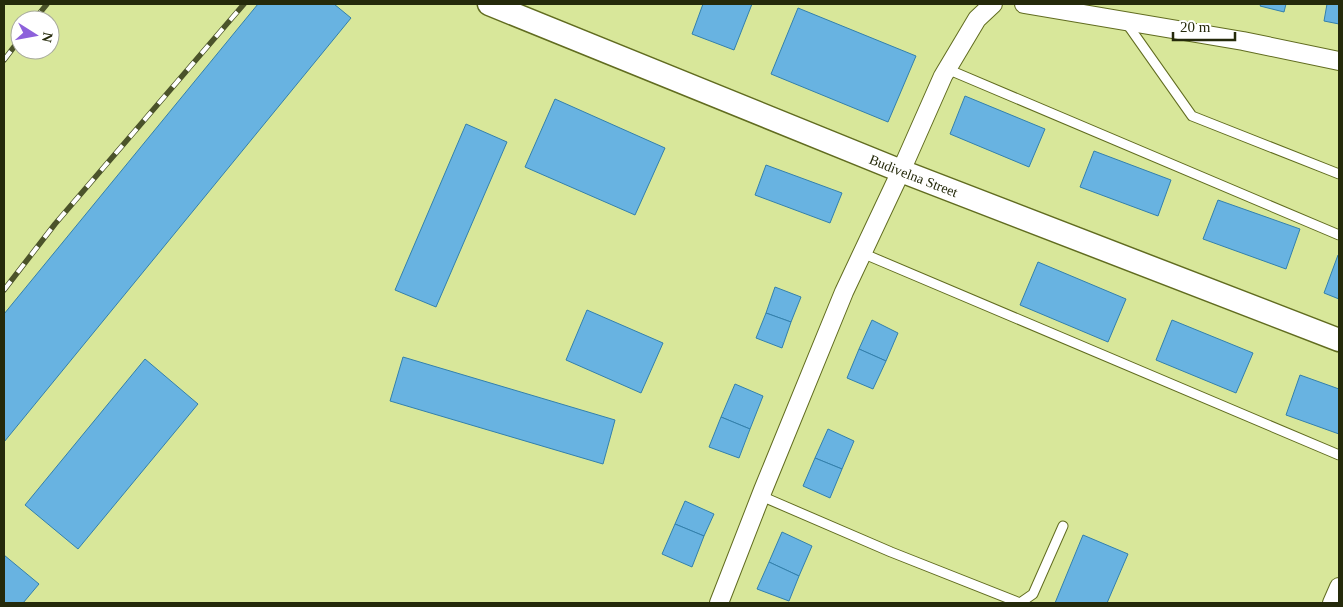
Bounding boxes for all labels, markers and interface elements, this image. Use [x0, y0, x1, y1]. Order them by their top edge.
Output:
north arrow [10, 10, 60, 60]
scale bar [1173, 10, 1236, 42]
text: 20 m [1180, 19, 1211, 35]
text: N [39, 31, 56, 44]
street label: Budivelna Street [867, 151, 960, 200]

